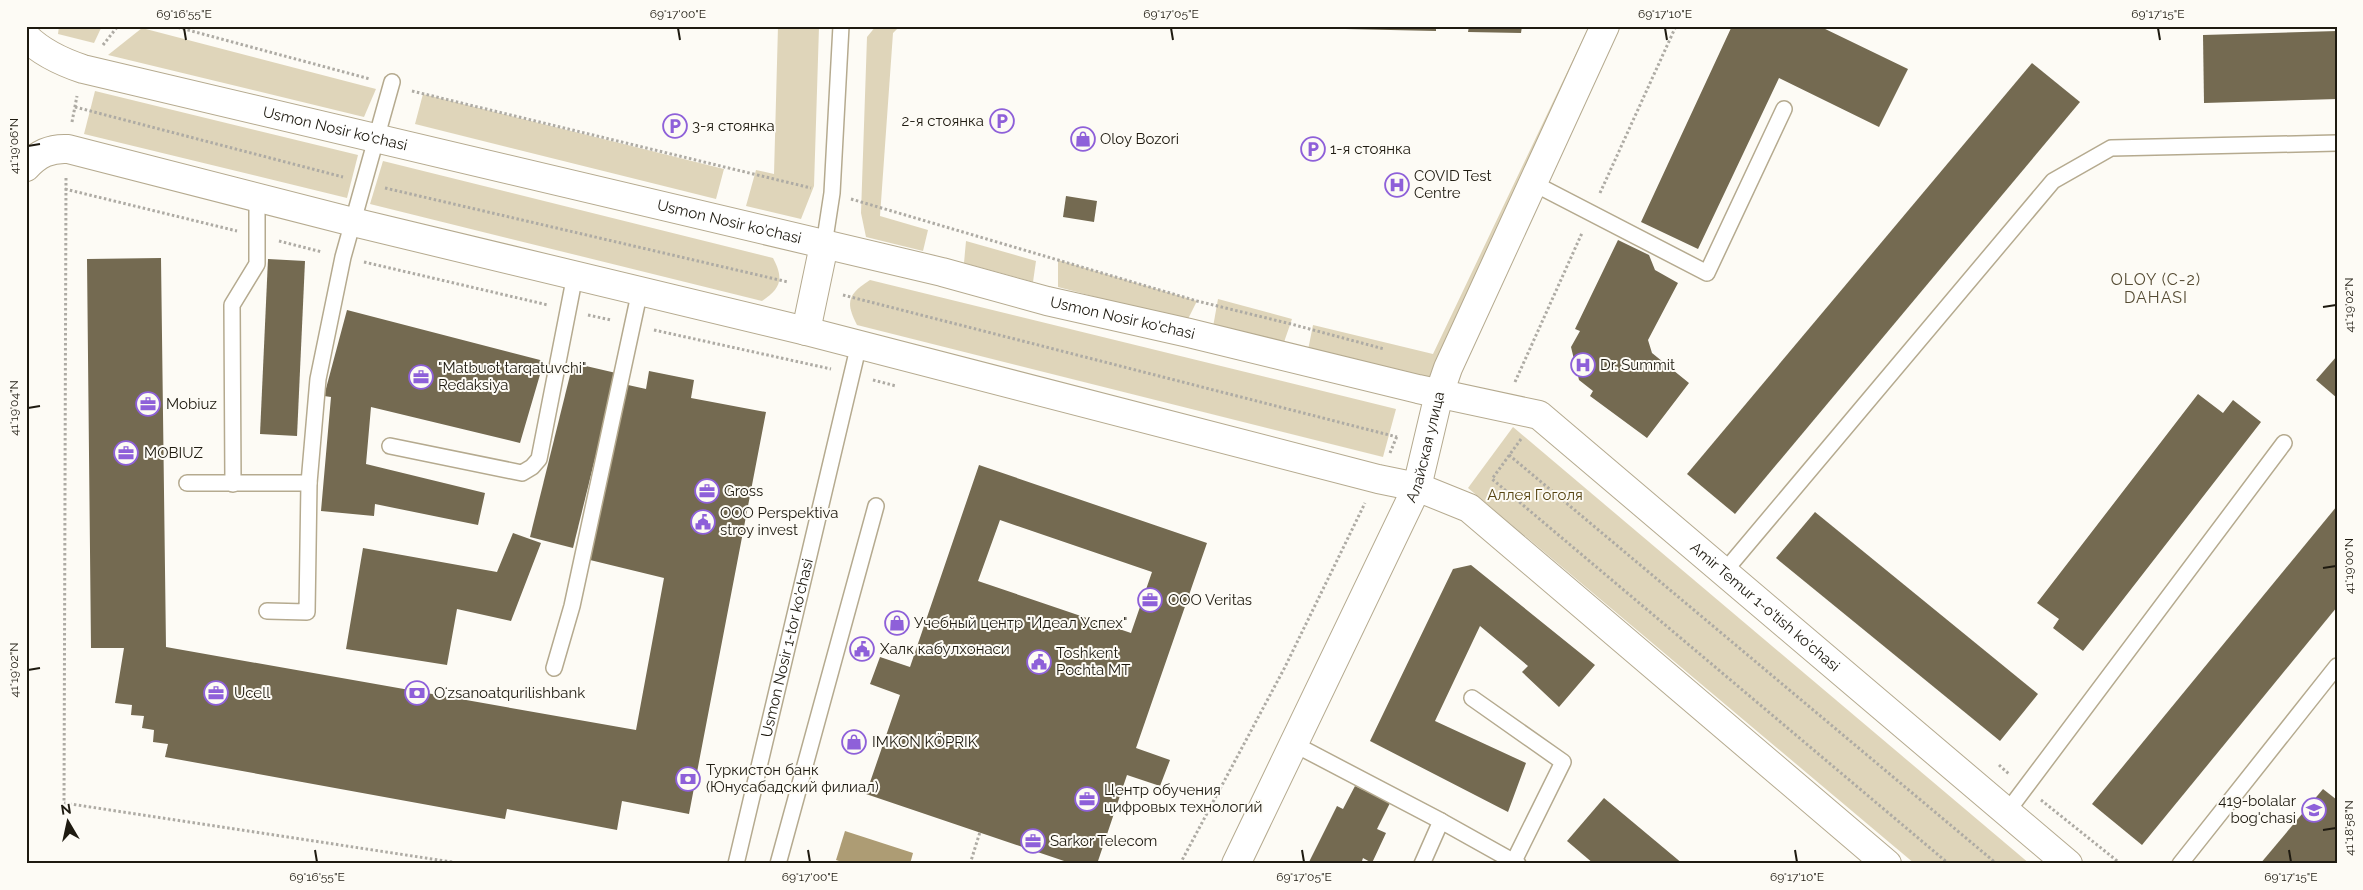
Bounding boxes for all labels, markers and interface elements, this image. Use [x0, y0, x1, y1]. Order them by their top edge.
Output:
text: 69°16'55"E [156, 7, 212, 21]
text: 69°17'00"E [650, 7, 706, 21]
text: 69°17'05"E [1143, 7, 1199, 21]
text: 69°17'10"E [1638, 7, 1692, 21]
text: 69°17'15"E [2131, 7, 2185, 21]
street label: Usmon Nosir ko'chasi [261, 103, 409, 154]
parking icon: 2-я стоянка [989, 108, 1015, 134]
place label: 2-я стоянка [901, 112, 984, 130]
parking icon: 3-я стоянка [662, 113, 688, 139]
place label: 3-я стоянка [692, 117, 775, 135]
text: 41°19'06"N [7, 118, 21, 174]
shop icon: Oloy Bozori [1070, 126, 1096, 152]
place label: Oloy Bozori [1100, 130, 1179, 148]
parking icon: 1-я стоянка [1300, 136, 1326, 162]
place label: 1-я стоянка [1330, 140, 1411, 158]
place label: COVID Test Centre [1414, 167, 1492, 202]
hospital icon: COVID Test Centre [1384, 172, 1410, 198]
street label: Usmon Nosir ko'chasi [655, 196, 803, 247]
district label: OLOY (C-2) DAHASI [2111, 270, 2201, 307]
text: 41°19'02"N [2342, 277, 2356, 333]
street label: Usmon Nosir ko'chasi [1048, 293, 1197, 343]
hospital icon: Dr. Summit [1570, 352, 1596, 378]
place label: Dr. Summit [1600, 356, 1675, 374]
place label: "Matbuot tarqatuvchi" Redaksiya [438, 359, 586, 394]
office icon: "Matbuot tarqatuvchi" Redaksiya [408, 364, 434, 390]
text: 41°19'04"N [7, 380, 21, 436]
street label: Алайская улица [1402, 390, 1448, 505]
office icon: Mobiuz [135, 391, 161, 417]
place label: Mobiuz [166, 395, 217, 413]
office icon: MOBIUZ [113, 440, 139, 466]
place label: MOBIUZ [144, 444, 203, 462]
office icon: Gross [694, 478, 720, 504]
place label: Gross [724, 482, 763, 500]
park label: Аллея Гоголя [1487, 486, 1583, 504]
place label: ООО Perspektiva stroy invest [720, 504, 838, 539]
public building icon: ООО Perspektiva stroy invest [690, 509, 716, 535]
street label: Amir Temur 1-o'tish ko'chasi [1687, 538, 1843, 675]
text: 41°19'00"N [2342, 538, 2356, 594]
street label: Usmon Nosir 1-tor ko'chasi [757, 557, 817, 739]
office icon: OOO Veritas [1137, 587, 1163, 613]
place label: OOO Veritas [1168, 591, 1252, 609]
shop icon: Учебный центр "Идеал Успех" [884, 610, 910, 636]
place label: Учебный центр "Идеал Успех" [914, 614, 1127, 632]
public building icon: Халк кабулхонаси [849, 636, 875, 662]
place label: Халк кабулхонаси [880, 640, 1010, 658]
text: 41°19'02"N [7, 642, 21, 698]
place label: Toshkent Pochta MT [1056, 644, 1130, 679]
public building icon: Toshkent Pochta MT [1026, 649, 1052, 675]
office icon: Ucell [203, 680, 229, 706]
bank icon: Oʻzsanoatqurilishbank [404, 680, 430, 706]
place label: Ucell [234, 684, 271, 702]
place label: Oʻzsanoatqurilishbank [434, 684, 585, 702]
shop icon: IMKON KÖPRIK [841, 729, 867, 755]
place label: IMKON KÖPRIK [872, 732, 978, 751]
place label: Туркистон банк (Юнусабадский филиал) [706, 761, 879, 796]
bank icon: Туркистон банк (Юнусабадский филиал) [675, 766, 701, 792]
place label: Центр обучения цифровых технологий [1104, 781, 1262, 816]
office icon: Центр обучения цифровых технологий [1074, 786, 1100, 812]
place label: 419-bolalar bog'chasi [2218, 792, 2297, 827]
school or university icon: 419-bolalar bog'chasi [2301, 797, 2327, 823]
north arrow [42, 798, 92, 848]
text: N [59, 800, 72, 818]
text: 41°18'58"N [2342, 800, 2356, 856]
office icon: Sarkor Telecom [1020, 828, 1046, 854]
place label: Sarkor Telecom [1050, 832, 1157, 850]
text: 69°16'55"E [289, 870, 345, 884]
text: 69°17'00"E [782, 870, 838, 884]
text: 69°17'05"E [1276, 870, 1332, 884]
text: 69°17'10"E [1770, 870, 1824, 884]
text: 69°17'15"E [2264, 870, 2318, 884]

